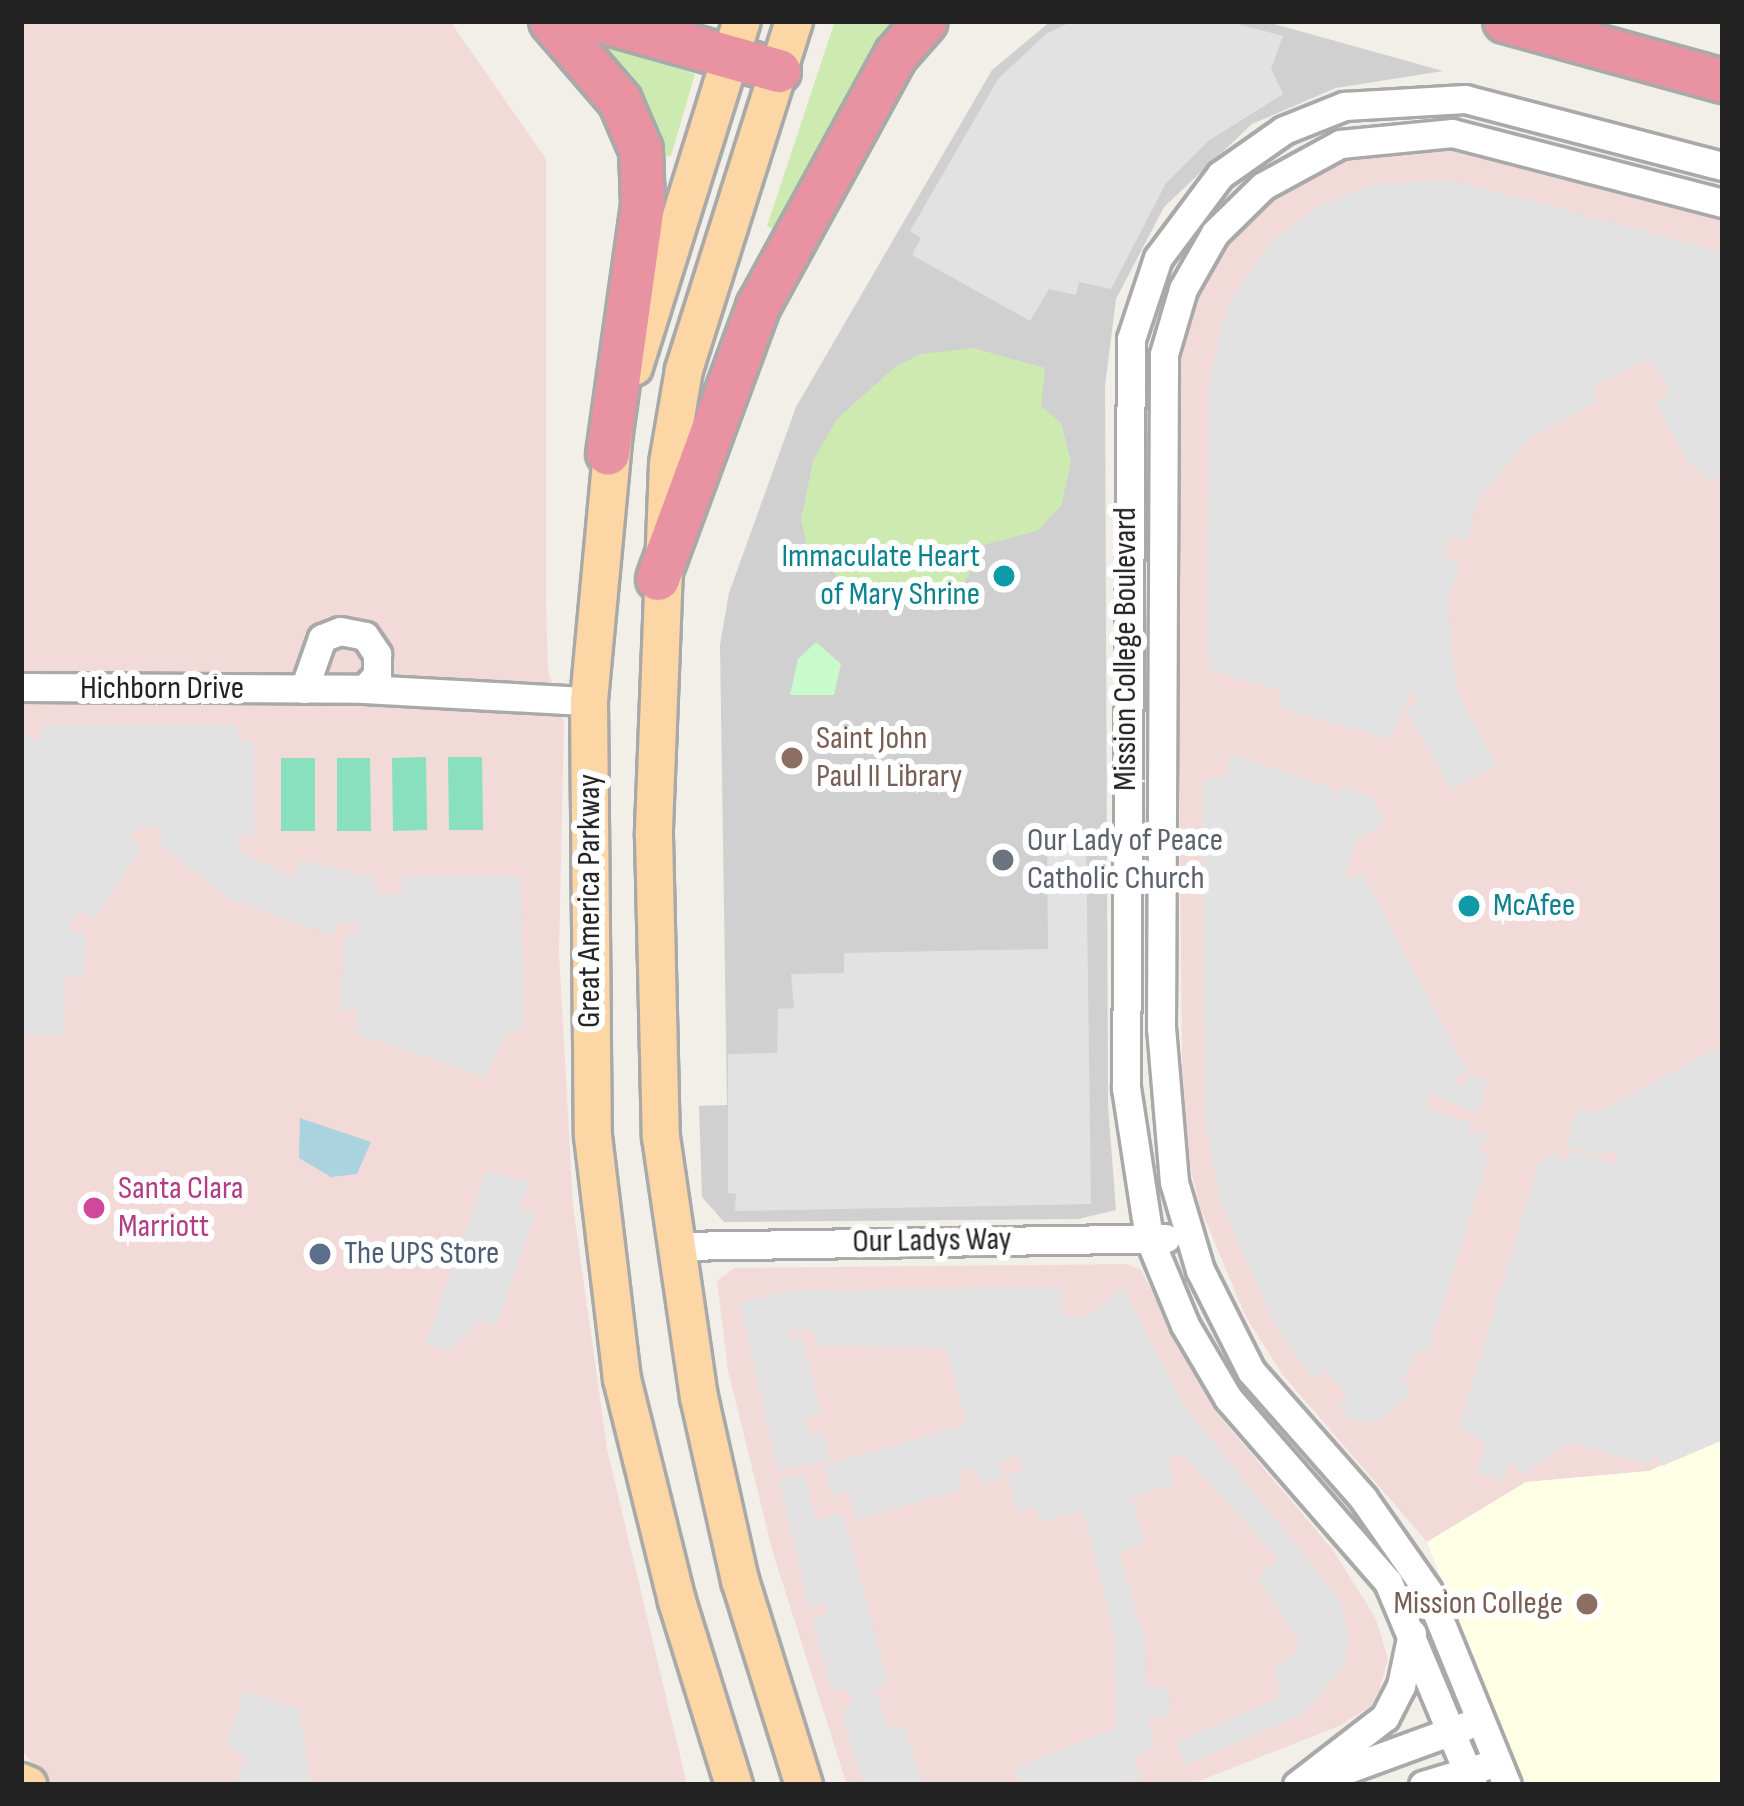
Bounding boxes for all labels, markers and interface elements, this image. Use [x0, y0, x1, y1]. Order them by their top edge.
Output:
street label: Mission College Boulevard [1106, 507, 1146, 791]
place label: Immaculate Heart of Mary Shrine [781, 537, 980, 615]
marker: Immaculate Heart of Mary Shrine [991, 563, 1017, 589]
street label: Hichborn Drive [80, 669, 244, 709]
place label: Saint John Paul II Library [816, 719, 962, 797]
marker: Saint John Paul II Library [779, 745, 805, 771]
street label: Great America Parkway [570, 774, 610, 1028]
place label: Our Lady of Peace Catholic Church [1027, 821, 1223, 899]
marker: Our Lady of Peace Catholic Church [990, 847, 1016, 873]
place label: McAfee [1493, 886, 1575, 926]
marker: McAfee [1456, 893, 1482, 919]
place label: Santa Clara Marriott [118, 1169, 244, 1247]
marker: Santa Clara Marriott [81, 1195, 107, 1221]
street label: Our Ladys Way [852, 1220, 1012, 1262]
place label: The UPS Store [344, 1234, 499, 1274]
marker: The UPS Store [307, 1241, 333, 1267]
place label: Mission College [1393, 1584, 1563, 1624]
marker: Mission College [1574, 1591, 1600, 1617]

